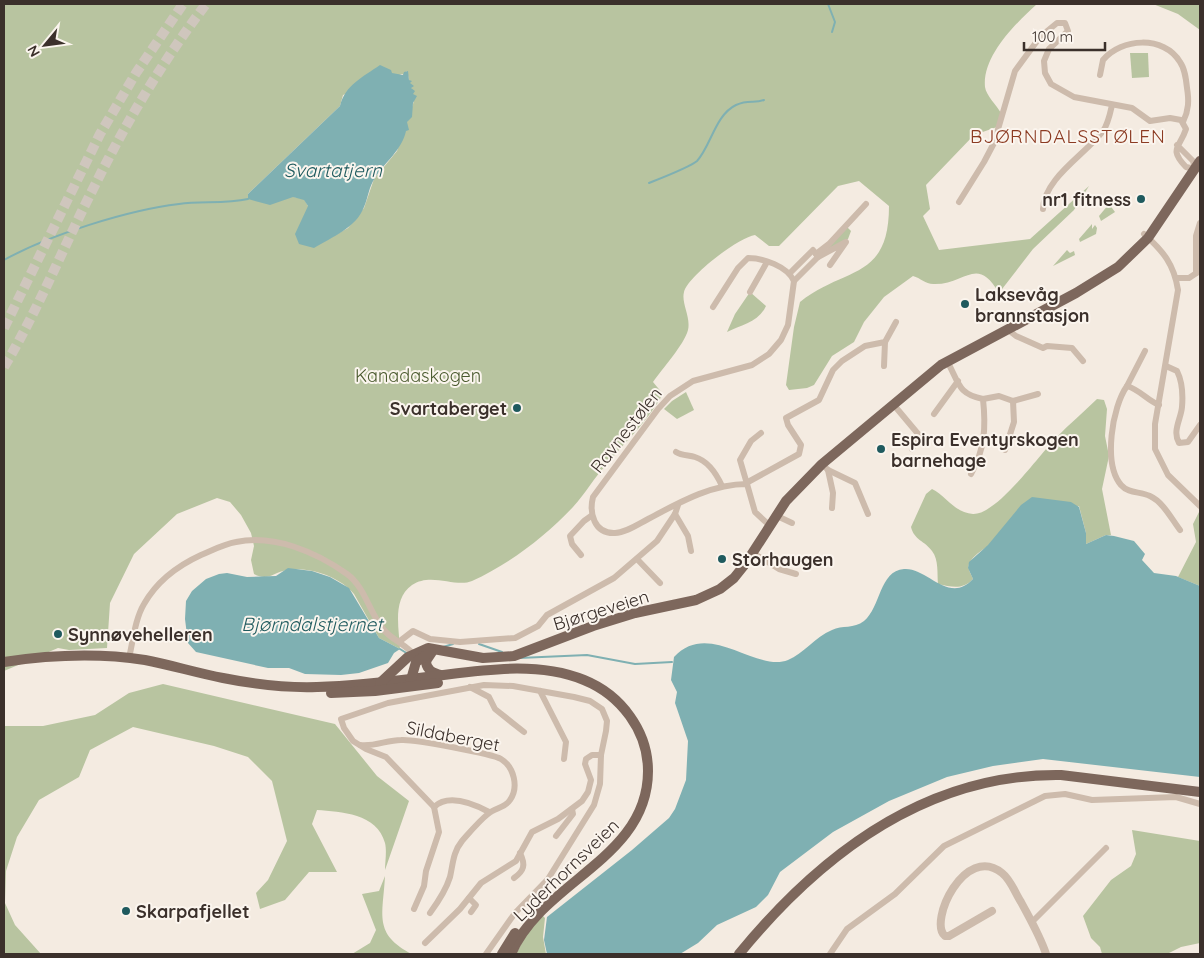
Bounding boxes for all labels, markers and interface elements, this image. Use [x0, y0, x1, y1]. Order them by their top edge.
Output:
north arrow [20, 20, 70, 70]
scale bar [1024, 20, 1105, 52]
text: 100 m [1032, 27, 1073, 46]
text: N [23, 42, 44, 60]
district label: BJØRNDALSSTØLEN [970, 124, 1166, 148]
water label: Svartatjern [284, 158, 383, 182]
place label: nr1 fitness [1042, 188, 1131, 211]
marker: nr1 fitness [1135, 193, 1147, 205]
place label: Laksevåg brannstasjon [975, 283, 1090, 327]
marker: Laksevåg brannstasjon [959, 298, 971, 310]
park label: Kanadaskogen [355, 364, 481, 387]
street label: Ravnestølen [585, 382, 667, 478]
place label: Svartaberget [390, 397, 507, 420]
marker: Svartaberget [511, 402, 523, 414]
place label: Espira Eventyrskogen barnehage [891, 428, 1079, 472]
marker: Espira Eventyrskogen barnehage [875, 443, 887, 455]
place label: Storhaugen [732, 548, 834, 571]
marker: Storhaugen [716, 553, 728, 565]
street label: Bjørgeveien [550, 585, 652, 635]
water label: Bjørndalstjernet [241, 612, 385, 636]
place label: Synnøvehelleren [68, 623, 213, 646]
marker: Synnøvehelleren [52, 628, 64, 640]
street label: Sildaberget [404, 716, 502, 756]
street label: Lyderhornsveien [508, 814, 624, 926]
place label: Skarpafjellet [136, 900, 250, 923]
marker: Skarpafjellet [120, 905, 132, 917]

